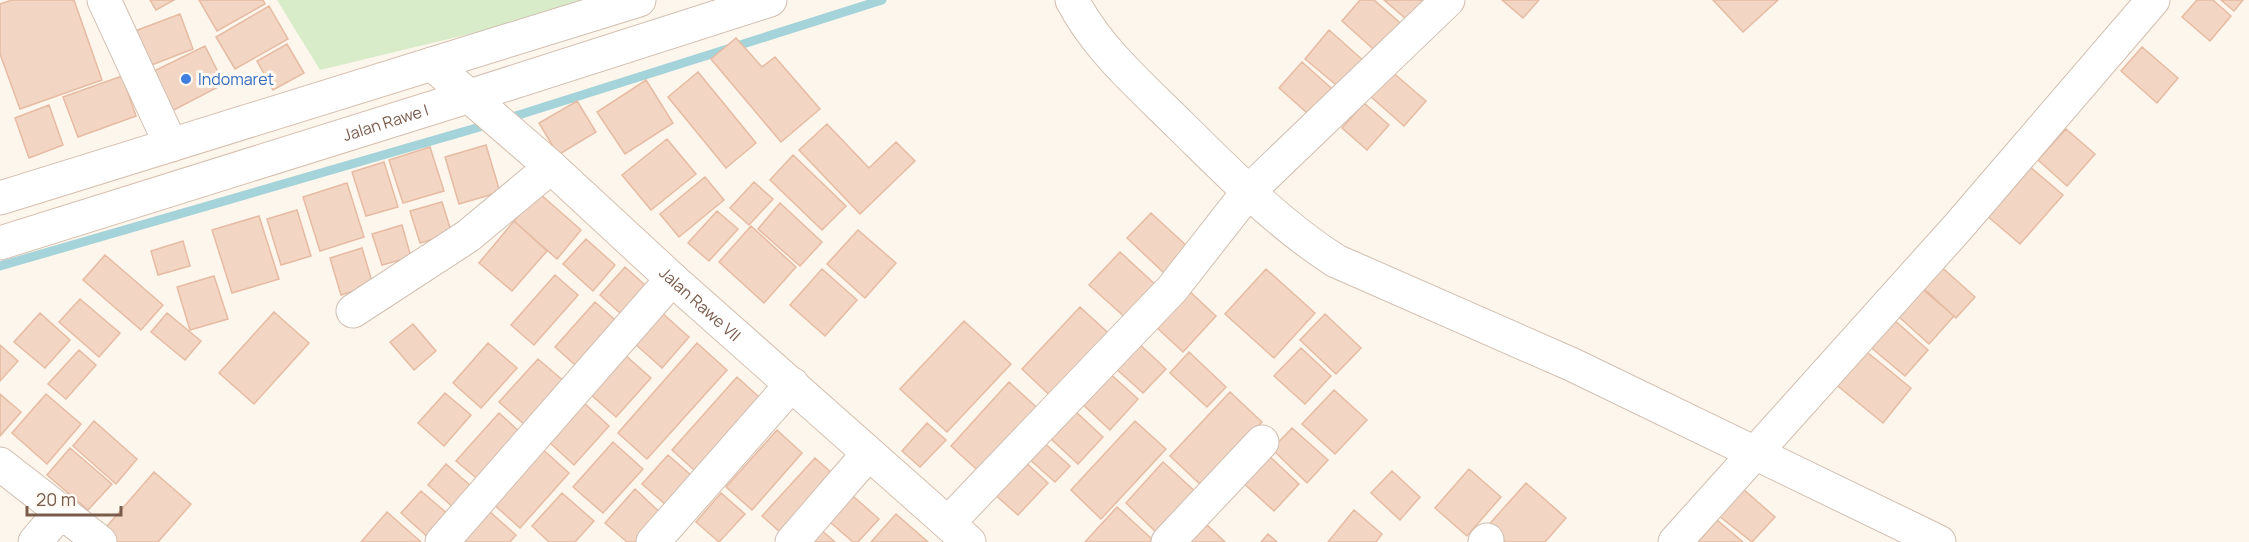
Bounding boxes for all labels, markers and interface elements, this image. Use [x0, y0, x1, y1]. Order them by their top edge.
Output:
place label: Indomaret [198, 68, 274, 90]
marker: Indomaret [179, 72, 193, 86]
street label: Jalan Rawe I [340, 99, 431, 146]
street label: Jalan Rawe VII [655, 262, 746, 346]
scale bar [27, 479, 122, 517]
text: 20 m [36, 487, 76, 511]

